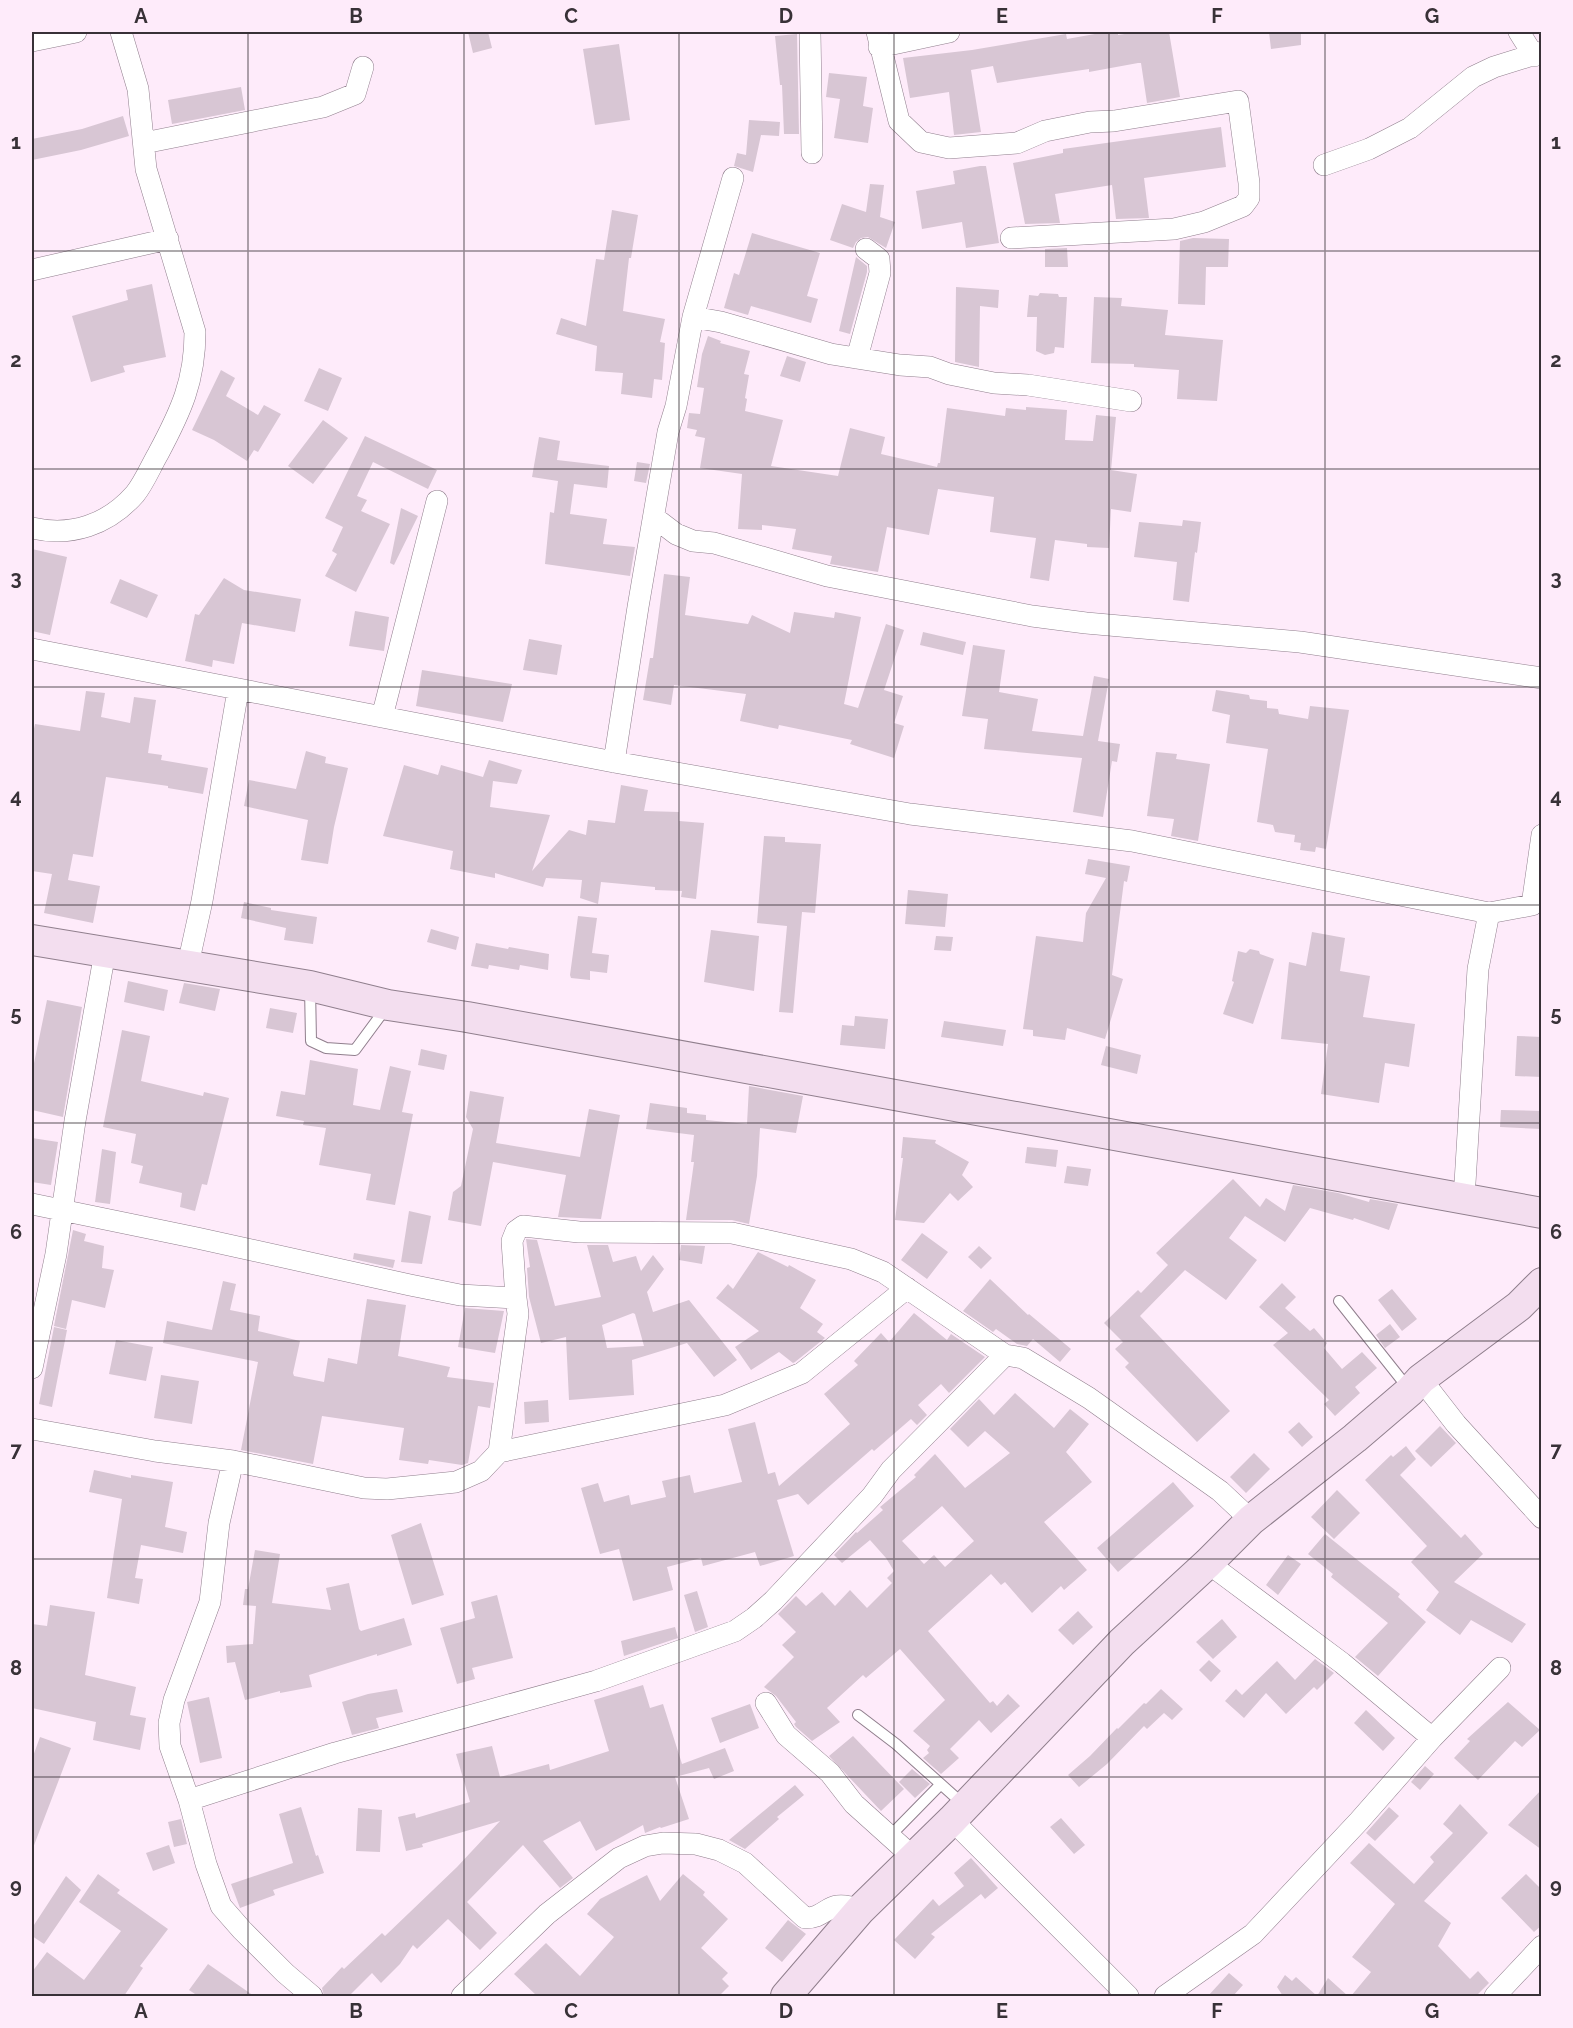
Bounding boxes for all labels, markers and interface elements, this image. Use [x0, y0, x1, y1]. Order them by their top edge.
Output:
text: A [134, 4, 148, 28]
text: B [349, 4, 363, 28]
text: C [564, 4, 578, 28]
text: D [779, 4, 793, 28]
text: E [996, 4, 1008, 28]
text: F [1211, 4, 1223, 28]
text: G [1425, 4, 1439, 28]
text: 1 [11, 130, 21, 154]
text: 1 [1551, 130, 1561, 154]
text: 2 [10, 348, 22, 372]
text: 2 [1550, 348, 1562, 372]
text: 3 [10, 566, 22, 590]
text: 3 [1550, 566, 1562, 590]
text: 4 [10, 784, 22, 808]
text: 4 [1550, 784, 1562, 808]
text: 5 [10, 1002, 22, 1026]
text: 5 [1550, 1002, 1562, 1026]
text: 6 [10, 1220, 22, 1244]
text: 6 [1550, 1220, 1562, 1244]
text: 7 [10, 1438, 22, 1462]
text: 7 [1550, 1438, 1562, 1462]
text: 8 [10, 1656, 22, 1680]
text: 8 [1550, 1656, 1562, 1680]
text: 9 [10, 1874, 22, 1898]
text: 9 [1550, 1874, 1562, 1898]
text: A [134, 1999, 148, 2023]
text: B [349, 1999, 363, 2023]
text: C [564, 1999, 578, 2023]
text: D [779, 1999, 793, 2023]
text: E [996, 1999, 1008, 2023]
text: F [1211, 1999, 1223, 2023]
text: G [1425, 1999, 1439, 2023]

